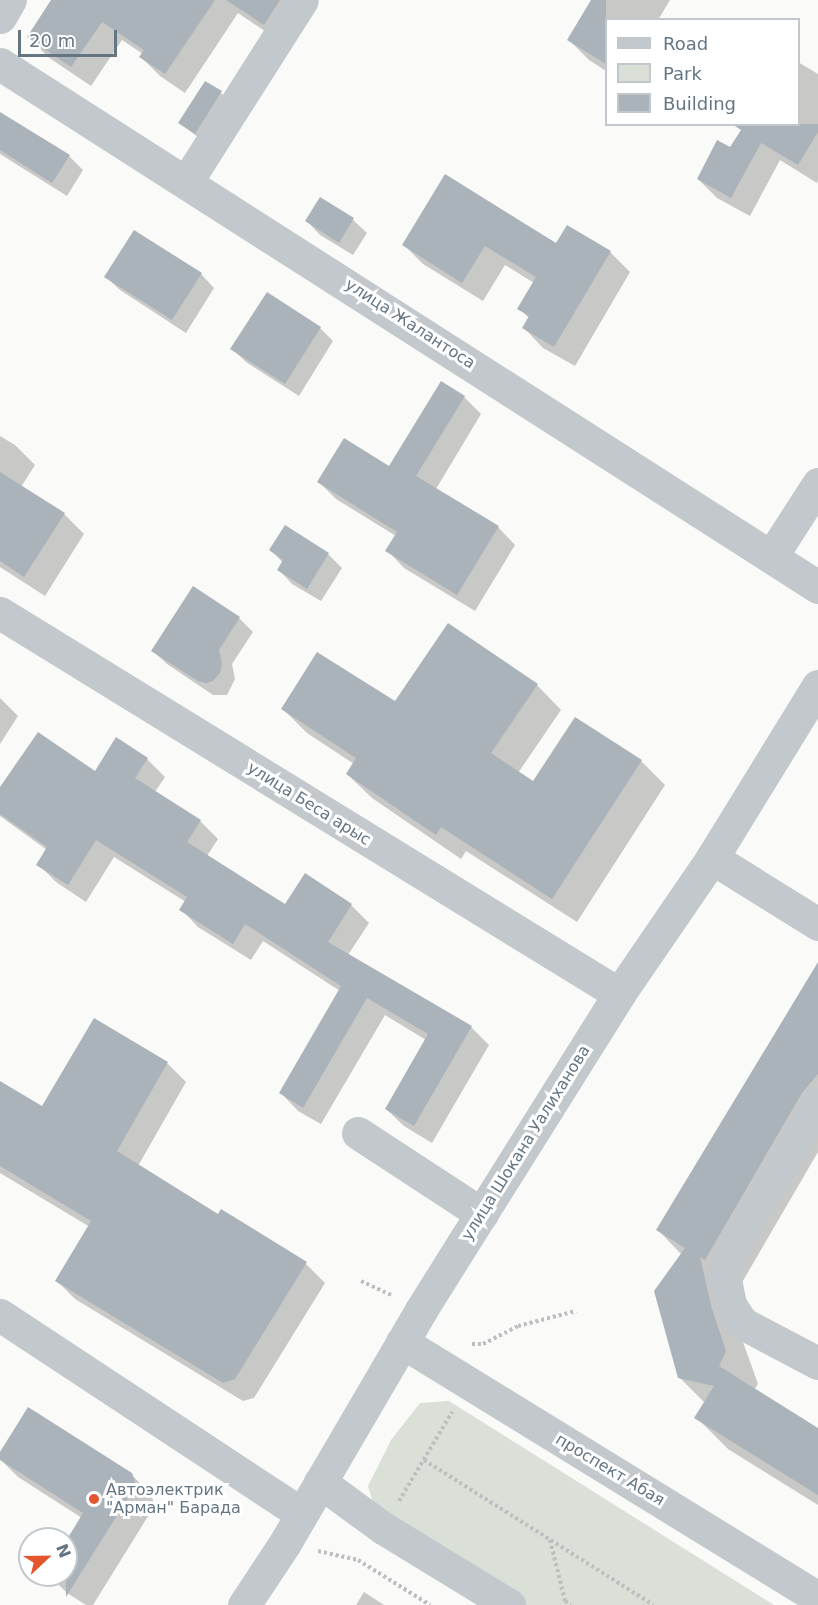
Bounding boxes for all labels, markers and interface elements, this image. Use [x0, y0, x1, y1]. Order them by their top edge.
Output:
scale bar [21, 18, 120, 56]
legend [605, 18, 800, 126]
text: 20 m [29, 30, 75, 51]
text: Road [663, 33, 708, 54]
text: Park [663, 63, 702, 84]
text: Building [663, 93, 736, 114]
street label: улица Жалантоса [341, 275, 479, 373]
street label: улица Беса арыс [244, 758, 374, 850]
street label: улица Шокана Уалиханова [458, 1042, 594, 1244]
street label: проспект Абая [552, 1430, 668, 1510]
place label: Автоэлектрик "Арман" Барада [106, 1480, 241, 1518]
marker: Автоэлектрик "Арман" Барада [87, 1492, 101, 1506]
north arrow [18, 1527, 78, 1587]
text: N [52, 1541, 75, 1561]

